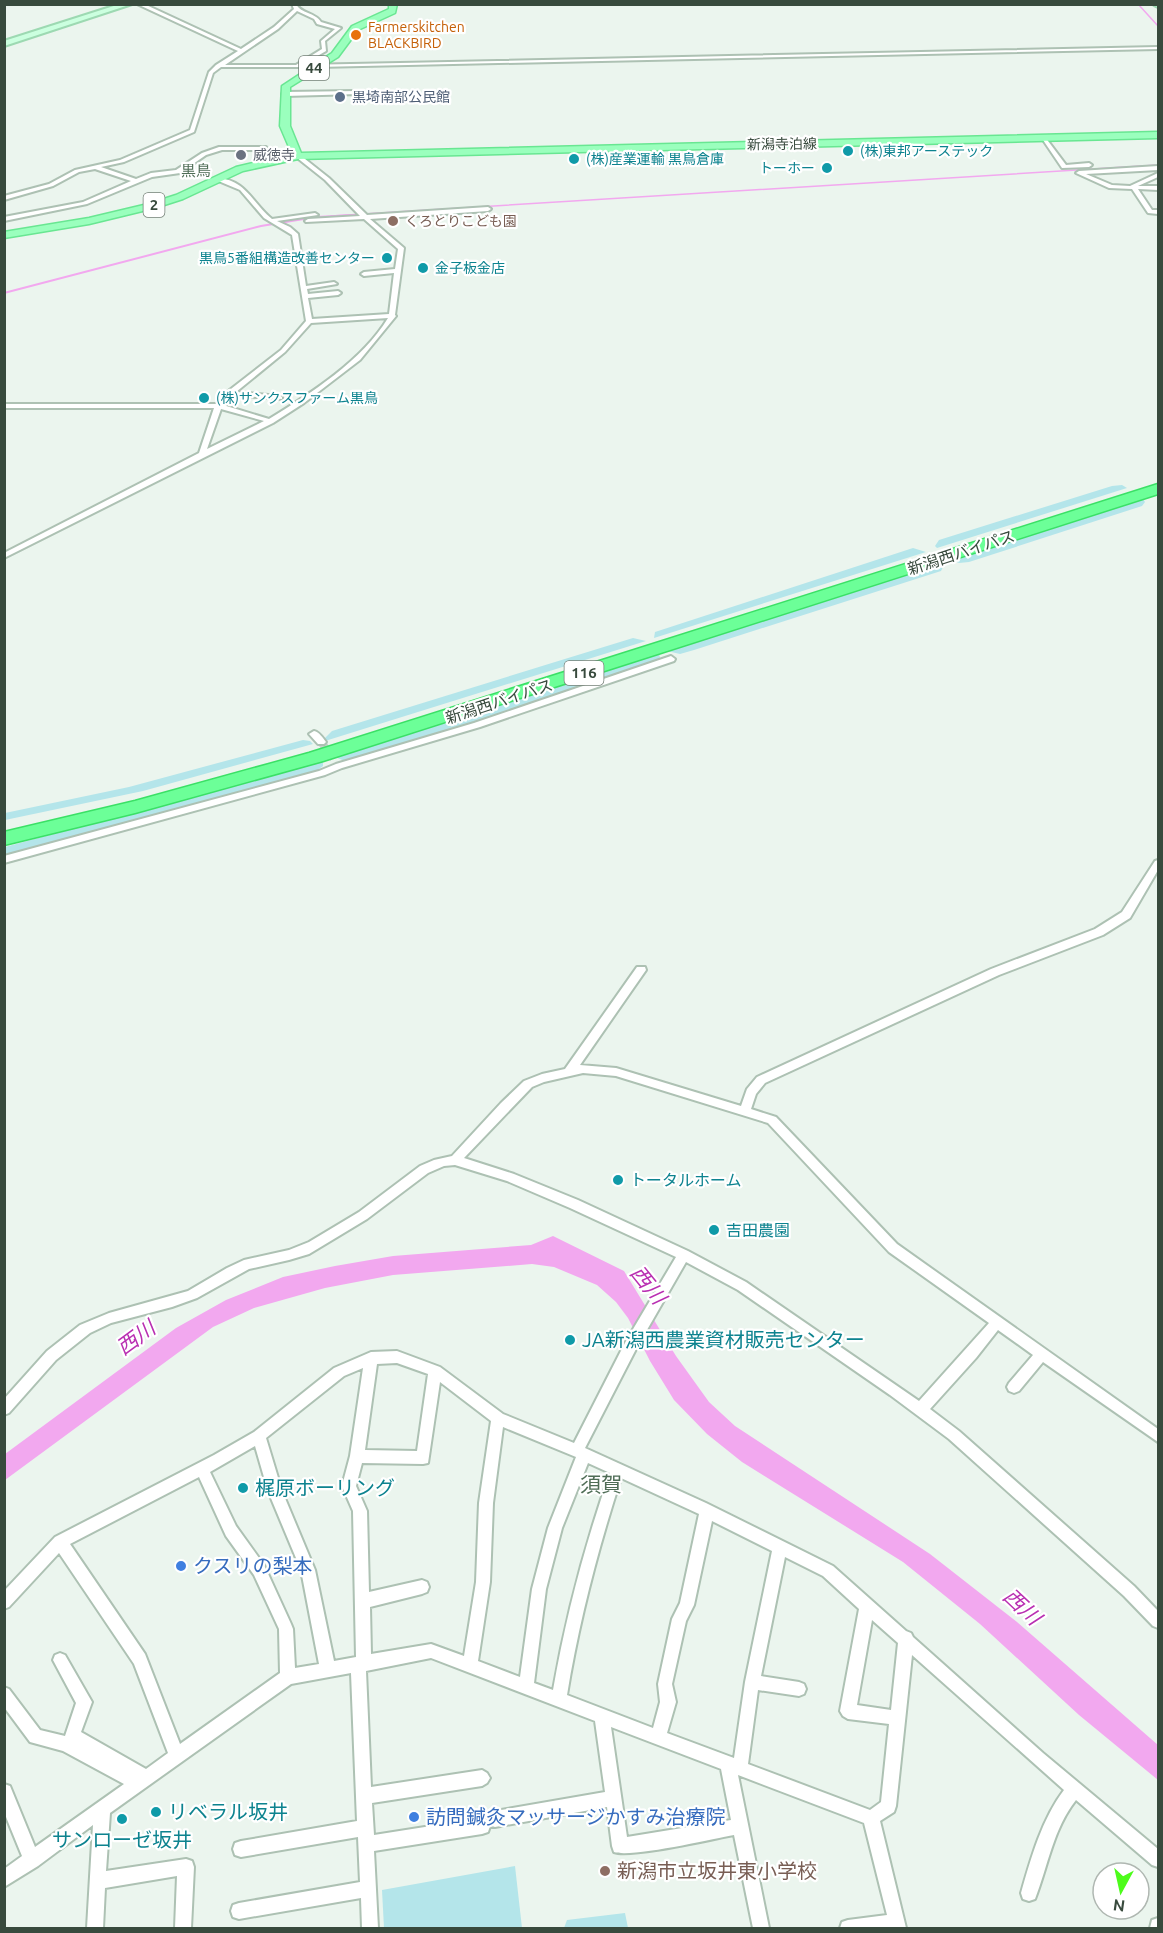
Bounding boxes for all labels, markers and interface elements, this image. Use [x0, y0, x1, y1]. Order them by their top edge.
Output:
place label: Farmerskitchen BLACKBIRD [368, 19, 465, 51]
marker: Farmerskitchen BLACKBIRD [349, 28, 363, 42]
road number: 44 [299, 56, 329, 80]
place label: 黒埼南部公民館 [352, 89, 450, 105]
marker: 黒埼南部公民館 [333, 90, 347, 104]
street label: 新潟寺泊線 [747, 135, 817, 153]
place label: (株)東邦アーステック [860, 143, 993, 159]
marker: (株)東邦アーステック [841, 144, 855, 158]
place label: 威徳寺 [253, 147, 295, 163]
marker: 威徳寺 [234, 148, 248, 162]
place label: (株)産業運輸 黒鳥倉庫 [586, 151, 724, 167]
marker: (株)産業運輸 黒鳥倉庫 [567, 152, 581, 166]
place label: トーホー [759, 160, 815, 176]
marker: トーホー [820, 161, 834, 175]
district label: 黒鳥 [181, 162, 211, 179]
road number: 2 [144, 193, 164, 217]
place label: くろとりこども園 [405, 213, 517, 229]
marker: くろとりこども園 [386, 214, 400, 228]
place label: 黒鳥5番組構造改善センター [199, 250, 375, 266]
marker: 黒鳥5番組構造改善センター [380, 251, 394, 265]
place label: 金子板金店 [435, 260, 505, 276]
marker: 金子板金店 [416, 261, 430, 275]
place label: (株)サンクスファーム黒鳥 [216, 390, 378, 406]
marker: (株)サンクスファーム黒鳥 [197, 391, 211, 405]
street label: 新潟西バイパス [905, 526, 1017, 578]
road number: 116 [564, 661, 604, 685]
street label: 新潟西バイパス [443, 675, 555, 727]
place label: トータルホーム [630, 1171, 742, 1189]
marker: トータルホーム [611, 1173, 625, 1187]
place label: 吉田農園 [726, 1221, 790, 1239]
marker: 吉田農園 [707, 1223, 721, 1237]
water label: 西川 [626, 1260, 673, 1310]
water label: 西川 [111, 1314, 161, 1359]
place label: JA新潟西農業資材販売センター [582, 1328, 865, 1351]
marker: JA新潟西農業資材販売センター [563, 1333, 577, 1347]
district label: 須賀 [580, 1472, 622, 1496]
place label: 梶原ボーリング [255, 1476, 395, 1499]
marker: 梶原ボーリング [236, 1481, 250, 1495]
place label: クスリの梨本 [193, 1554, 312, 1577]
marker: クスリの梨本 [174, 1559, 188, 1573]
water label: 西川 [999, 1583, 1048, 1631]
place label: リベラル坂井 [168, 1800, 288, 1823]
marker: リベラル坂井 [149, 1805, 163, 1819]
place label: 訪問鍼灸マッサージかすみ治療院 [426, 1805, 726, 1828]
marker: 訪問鍼灸マッサージかすみ治療院 [407, 1810, 421, 1824]
marker: サンローゼ坂井 [115, 1812, 129, 1826]
place label: サンローゼ坂井 [52, 1828, 192, 1851]
place label: 新潟市立坂井東小学校 [617, 1859, 817, 1882]
north arrow [1091, 1861, 1151, 1921]
marker: 新潟市立坂井東小学校 [598, 1864, 612, 1878]
text: N [1112, 1896, 1126, 1916]

